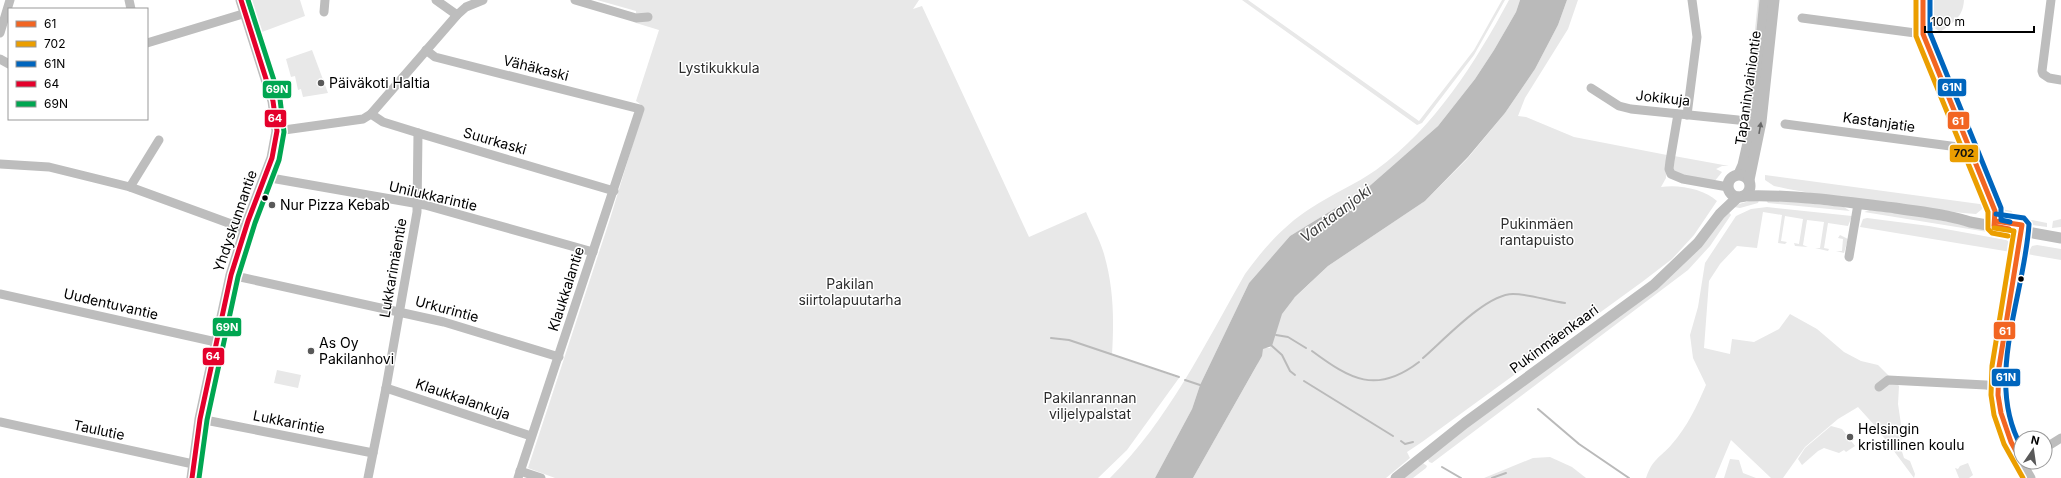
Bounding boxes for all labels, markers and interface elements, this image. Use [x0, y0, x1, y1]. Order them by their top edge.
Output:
legend [8, 8, 148, 120]
scale bar [1925, 8, 2034, 34]
text: 100 m [1931, 14, 1965, 29]
text: 61 [44, 16, 56, 31]
street label: Tapaninvainiontie [1731, 29, 1764, 146]
text: 702 [44, 36, 66, 51]
street label: Vähäkaski [501, 51, 571, 84]
text: 61N [44, 56, 65, 71]
park label: Lystikukkula [678, 59, 760, 76]
place label: Päiväkoti Haltia [329, 74, 430, 91]
text: 64 [44, 76, 59, 91]
marker: Päiväkoti Haltia [316, 78, 326, 88]
line badge: 61N [1937, 78, 1967, 97]
line badge: 69N [262, 80, 292, 99]
text: 61N [1942, 80, 1962, 94]
text: 69N [266, 82, 288, 96]
street label: Jokikuja [1635, 86, 1691, 109]
text: 69N [44, 96, 68, 111]
street label: Kastanjatie [1842, 108, 1916, 135]
line badge: 64 [264, 109, 287, 128]
text: 64 [268, 111, 282, 125]
line badge: 61 [1947, 111, 1970, 130]
text: 61 [1952, 114, 1964, 128]
one-way arrow [1757, 122, 1763, 134]
street label: Suurkaski [462, 123, 529, 158]
line badge: 702 [1949, 144, 1979, 163]
text: 702 [1954, 146, 1974, 160]
street label: Yhdyskunnantie [209, 168, 260, 274]
street label: Unilukkarintie [387, 177, 479, 214]
water label: Vantaanjoki [1296, 180, 1375, 247]
unlabelled marker [260, 193, 270, 203]
place label: Nur Pizza Kebab [280, 196, 390, 213]
marker: Nur Pizza Kebab [267, 200, 277, 210]
park label: Pukinmäen rantapuisto [1500, 215, 1574, 248]
street label: Lukkarimäentie [375, 217, 410, 319]
street label: Klaukkalantie [544, 244, 587, 333]
unlabelled marker [2016, 274, 2026, 284]
park label: Pakilan siirtolapuutarha [798, 275, 902, 308]
street label: Uudentuvantie [62, 284, 160, 323]
street label: Urkurintie [413, 292, 481, 325]
street label: Pukinmäenkaari [1506, 301, 1601, 376]
line badge: 69N [212, 317, 242, 337]
text: 69N [216, 320, 238, 334]
line badge: 61 [1993, 321, 2016, 340]
text: 61 [1999, 324, 2011, 338]
place label: As Oy Pakilanhovi [319, 334, 394, 367]
marker: As Oy Pakilanhovi [306, 346, 316, 356]
line badge: 64 [202, 347, 225, 366]
text: 64 [206, 349, 220, 363]
line badge: 61N [1991, 368, 2021, 387]
text: 61N [1996, 370, 2016, 384]
street label: Klaukkalankuja [414, 374, 513, 423]
park label: Pakilanrannan viljelypalstat [1043, 389, 1137, 422]
street label: Lukkarintie [252, 406, 326, 437]
street label: Taulutie [72, 416, 126, 443]
place label: Helsingin kristillinen koulu [1858, 420, 1964, 453]
north arrow [2013, 430, 2053, 470]
marker: Helsingin kristillinen koulu [1845, 432, 1855, 442]
text: N [2030, 432, 2041, 448]

